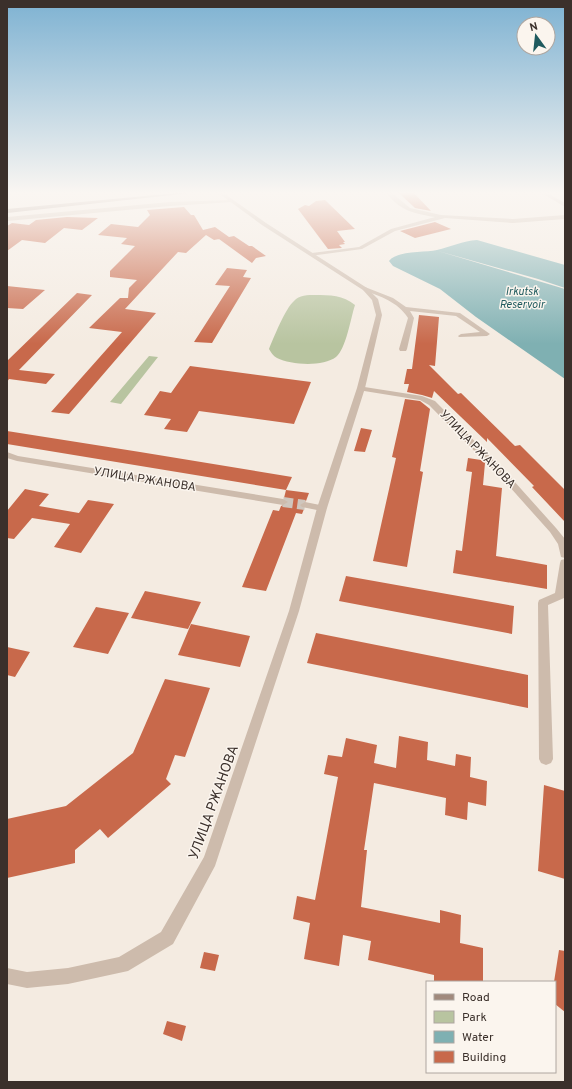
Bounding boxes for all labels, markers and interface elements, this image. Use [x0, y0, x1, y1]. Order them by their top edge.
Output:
north arrow [516, 16, 556, 56]
text: N [528, 20, 539, 35]
water label: Irkutsk Reservoir [499, 285, 545, 312]
street label: УЛИЦА РЖАНОВА [436, 407, 519, 492]
street label: УЛИЦА РЖАНОВА [93, 464, 197, 496]
street label: УЛИЦА РЖАНОВА [186, 743, 243, 862]
legend [426, 981, 556, 1073]
text: Road [462, 990, 490, 1006]
text: Park [462, 1010, 487, 1026]
text: Water [462, 1030, 494, 1046]
text: Building [462, 1050, 506, 1066]

